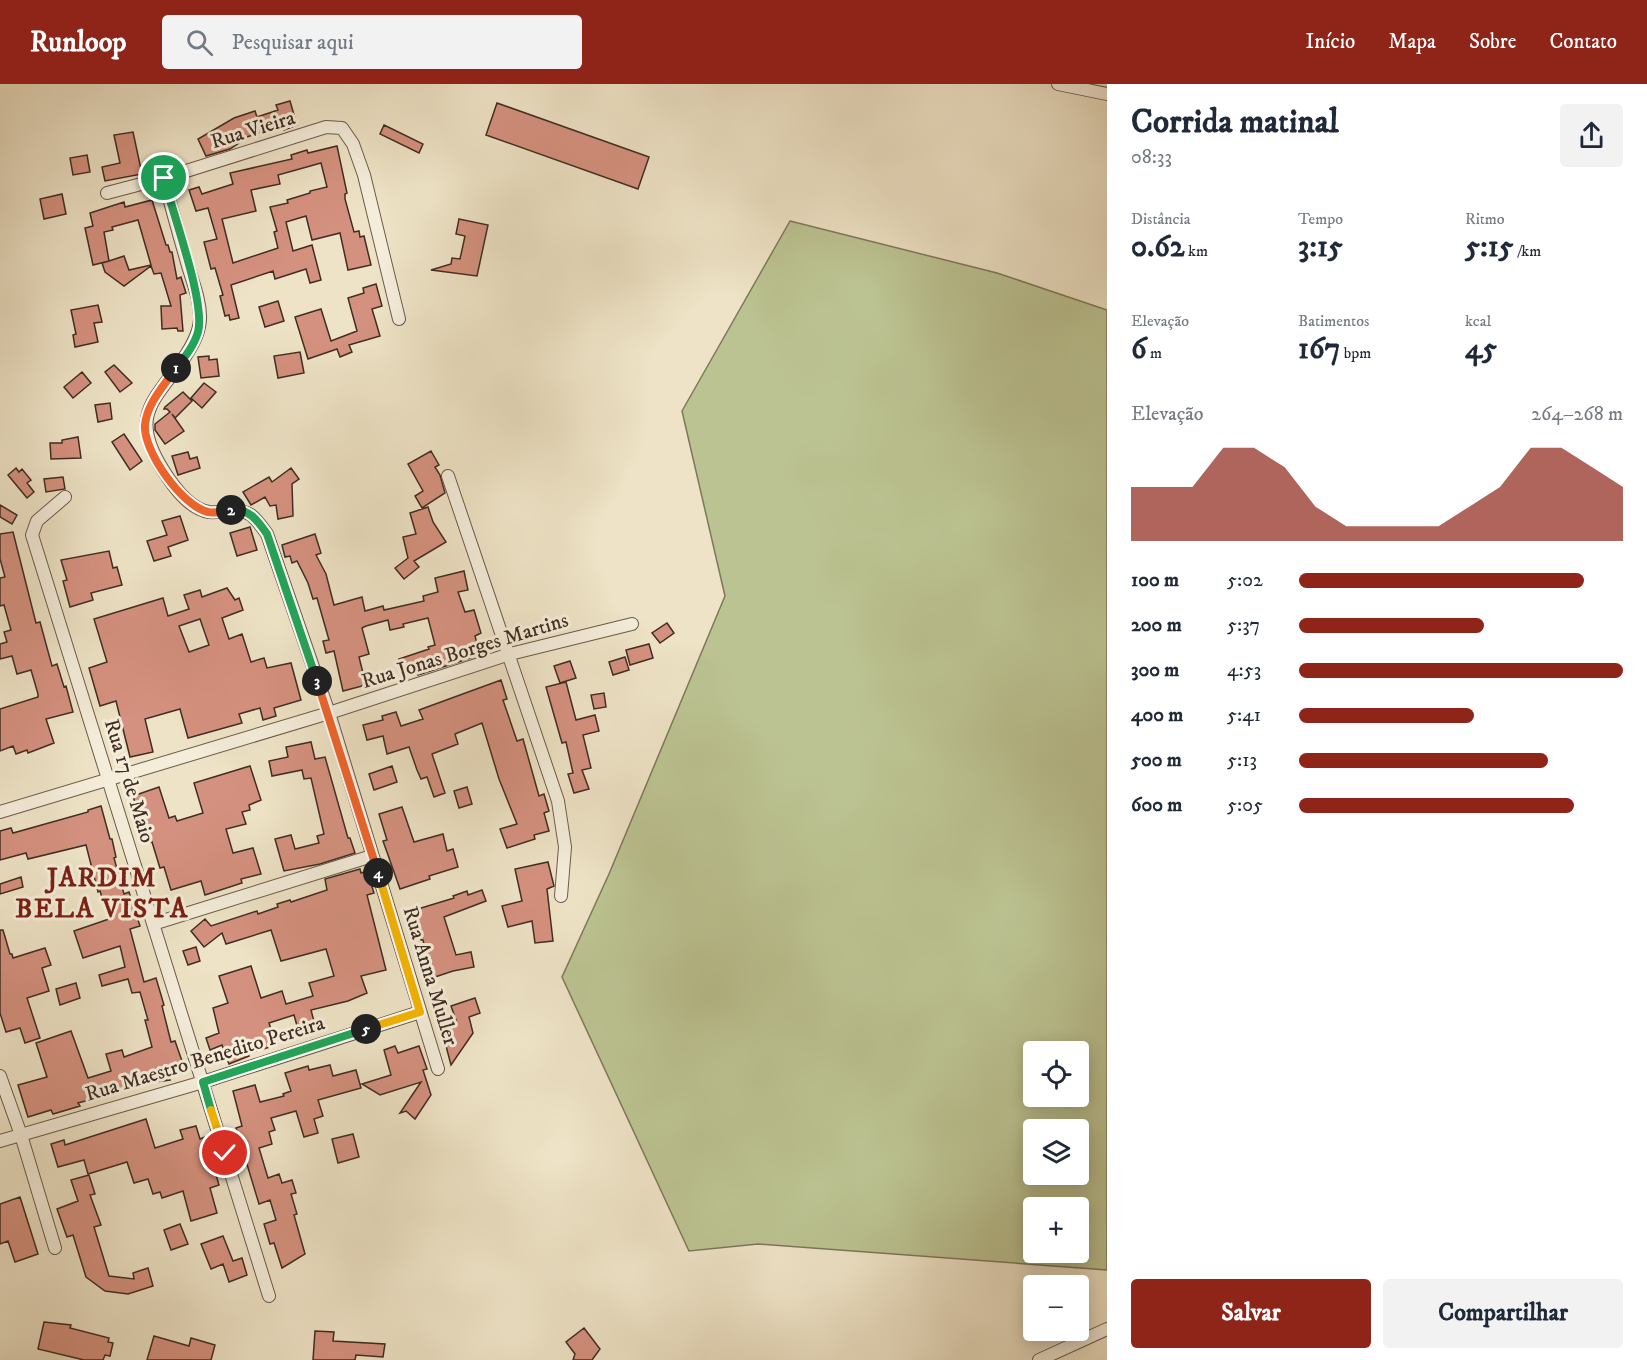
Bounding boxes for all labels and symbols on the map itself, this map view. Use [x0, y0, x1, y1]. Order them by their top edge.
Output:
street label: Rua Vieira [208, 105, 298, 155]
pin [138, 152, 189, 203]
pin: 1 [161, 353, 191, 383]
pin: 2 [216, 495, 246, 525]
street label: Rua Jonas Borges Martins [358, 607, 572, 695]
pin: 3 [302, 666, 332, 696]
street label: Rua 17 de Maio [98, 716, 160, 846]
pin: 4 [363, 858, 393, 888]
district label: JARDIM BELA VISTA [15, 861, 189, 926]
street label: Rua Anna Muller [396, 903, 464, 1049]
street label: Rua Maestro Benedito Pereira [82, 1010, 328, 1108]
pin: 5 [351, 1014, 381, 1044]
pin [199, 1127, 250, 1178]

